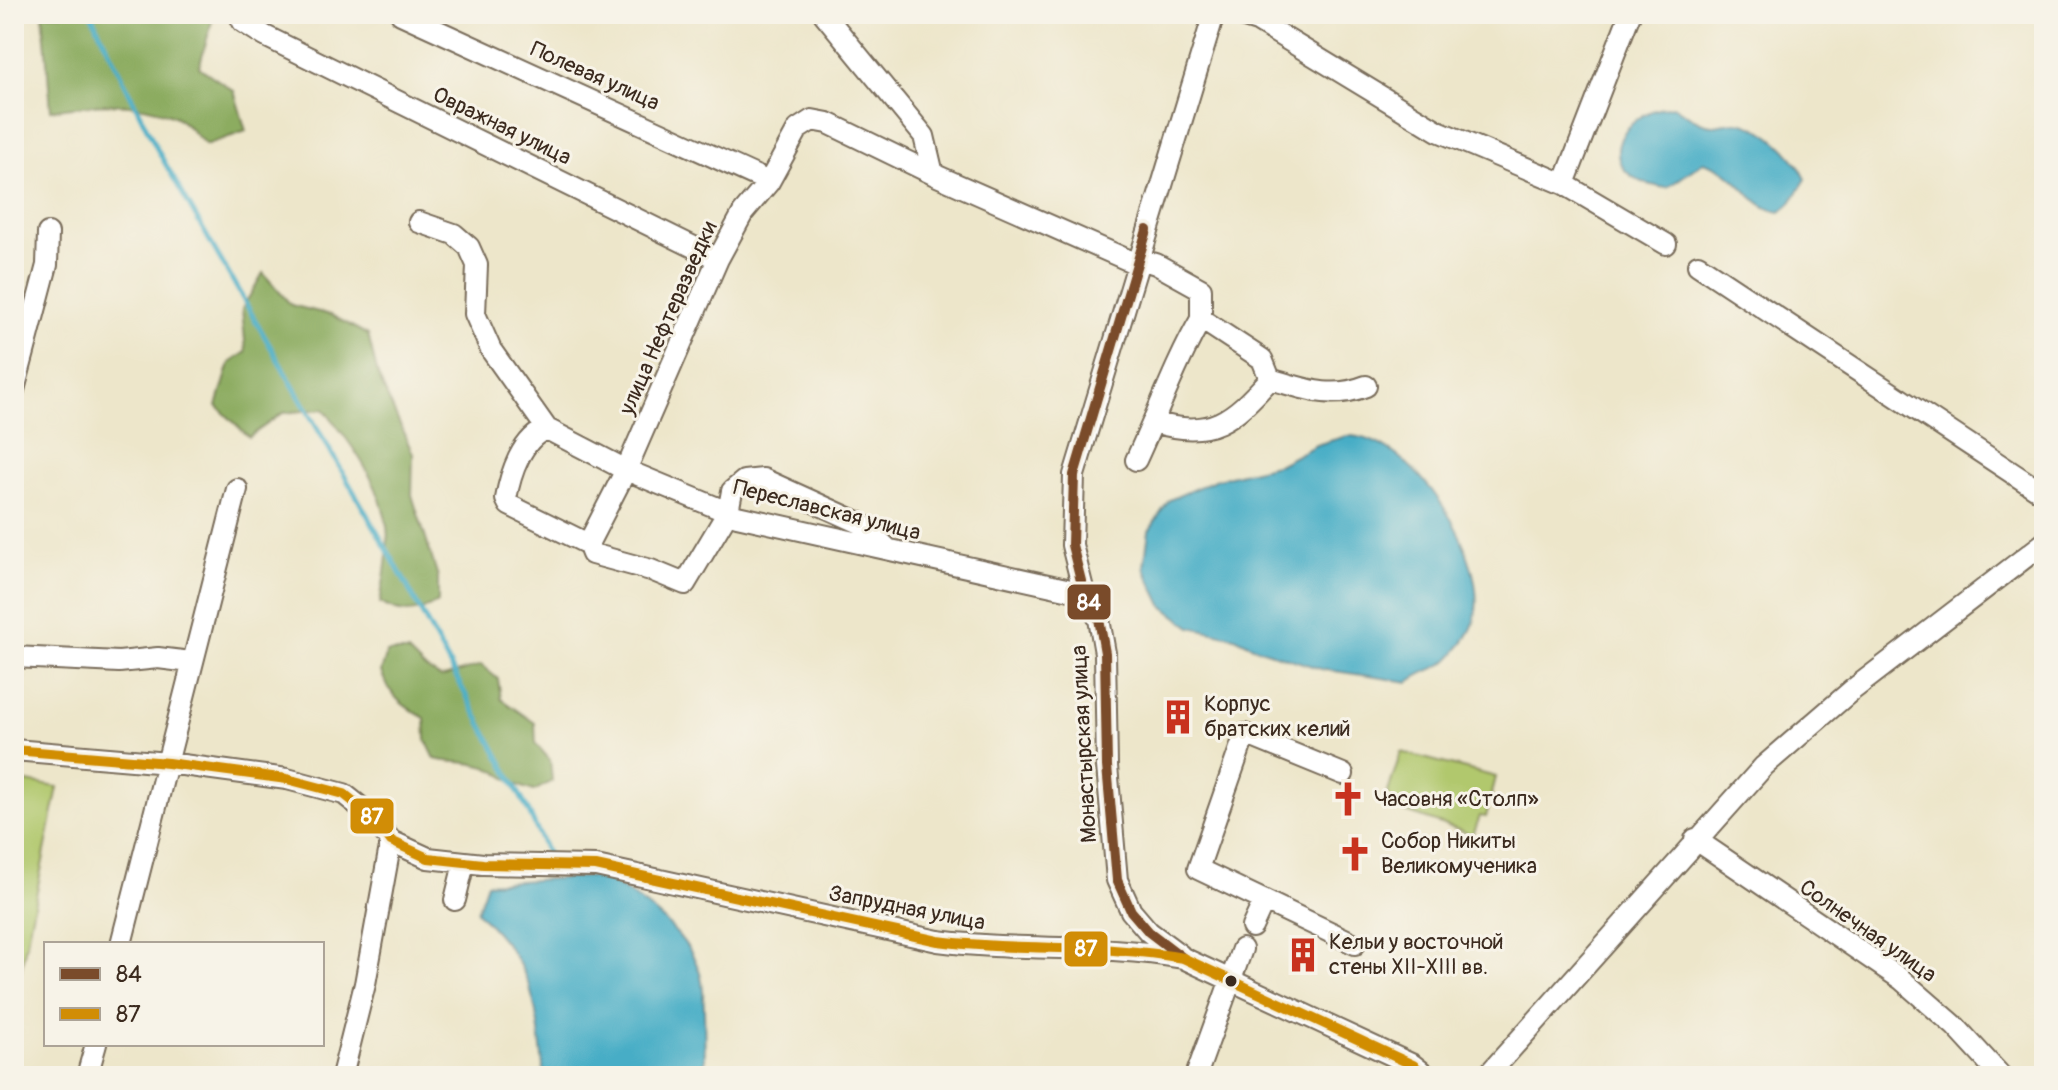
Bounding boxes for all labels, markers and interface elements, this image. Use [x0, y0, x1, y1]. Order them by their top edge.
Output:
street label: Полевая улица [526, 35, 664, 117]
street label: Овражная улица [428, 80, 576, 172]
street label: улица Нефтеразведки [612, 217, 723, 420]
street label: Переславская улица [731, 473, 923, 547]
line badge: 84 [1066, 583, 1112, 621]
text: 84 [1077, 589, 1101, 617]
street label: Монастырская улица [1065, 644, 1103, 844]
place label: Корпус братских келий [1204, 690, 1350, 743]
building icon: Корпус братских келий [1159, 698, 1197, 736]
church icon: Часовня «Столп» [1329, 780, 1367, 818]
place label: Часовня «Столп» [1374, 785, 1539, 813]
line badge: 87 [349, 797, 395, 835]
text: 87 [361, 803, 384, 831]
place label: Собор Никиты Великомученика [1381, 827, 1537, 880]
church icon: Собор Никиты Великомученика [1336, 835, 1374, 873]
street label: Солнечная улица [1794, 873, 1942, 989]
street label: Запрудная улица [826, 879, 988, 937]
place label: Кельи у восточной стены XII-XIII вв. [1329, 928, 1504, 981]
line badge: 87 [1063, 930, 1109, 968]
text: 87 [1075, 935, 1098, 963]
building icon: Кельи у восточной стены XII-XIII вв. [1284, 936, 1322, 974]
legend [44, 942, 324, 1046]
text: 84 [116, 960, 142, 989]
unlabelled marker [1223, 973, 1239, 989]
text: 87 [116, 1000, 141, 1029]

